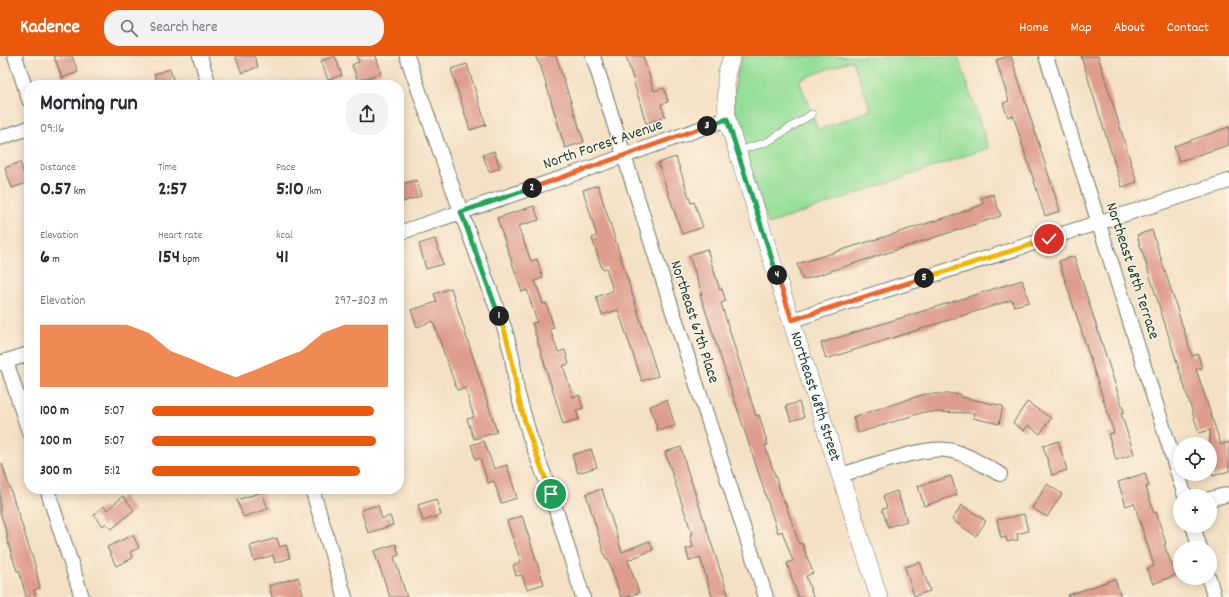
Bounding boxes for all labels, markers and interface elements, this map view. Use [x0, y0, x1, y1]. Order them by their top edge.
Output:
search box [104, 10, 384, 46]
text: Kadence [20, 15, 80, 42]
icon: search [118, 17, 140, 39]
text: Search here [150, 17, 218, 39]
text: Home [1019, 18, 1048, 38]
text: Map [1070, 18, 1092, 38]
text: About [1114, 18, 1145, 38]
text: Contact [1167, 18, 1209, 38]
text: Morning run [40, 89, 138, 120]
button: share [346, 93, 388, 135]
street label: North Forest Avenue [540, 114, 666, 176]
pin: 3 [697, 116, 717, 136]
text: 3 [705, 118, 709, 134]
text: 09:16 [40, 120, 64, 139]
text: Distance [40, 160, 76, 176]
text: Time [158, 160, 177, 176]
text: Pace [276, 160, 295, 176]
text: 0.57 [40, 176, 71, 204]
text: 2:57 [158, 176, 187, 204]
text: 5:10 [276, 176, 304, 204]
pin: 2 [522, 178, 542, 198]
text: 2 [530, 180, 534, 196]
text: km [71, 184, 86, 200]
text: /km [304, 184, 322, 200]
street label: Northeast 68th Terrace [1099, 200, 1165, 342]
pin [1032, 222, 1066, 256]
text: Elevation [40, 228, 78, 244]
text: Heart rate [158, 228, 202, 244]
text: kcal [276, 228, 293, 244]
icon: check [1038, 228, 1060, 250]
text: 6 [40, 244, 50, 272]
text: 154 [158, 244, 180, 272]
text: 41 [276, 244, 289, 272]
text: m [50, 252, 60, 268]
text: bpm [180, 252, 200, 268]
street label: Northeast 67th Place [663, 258, 725, 386]
pin: 4 [767, 265, 787, 285]
text: 4 [775, 267, 779, 283]
pin: 5 [914, 268, 934, 288]
text: 5 [921, 270, 927, 286]
text: Elevation [40, 292, 85, 311]
text: 297–303 m [334, 292, 388, 311]
pin: 1 [489, 306, 509, 326]
text: 1 [498, 308, 500, 324]
street label: Northeast 68th Street [784, 328, 847, 464]
text: 100 m [40, 402, 69, 421]
text: 5:07 [104, 402, 124, 421]
text: 200 m [40, 432, 72, 451]
text: 5:07 [104, 432, 124, 451]
map controls [1173, 437, 1217, 585]
button: locate [1173, 437, 1217, 481]
text: 300 m [40, 462, 72, 481]
text: 5:12 [104, 462, 121, 481]
pin [534, 477, 568, 511]
icon: arrive [540, 483, 562, 505]
button: + [1173, 489, 1217, 533]
button: − [1173, 541, 1217, 585]

